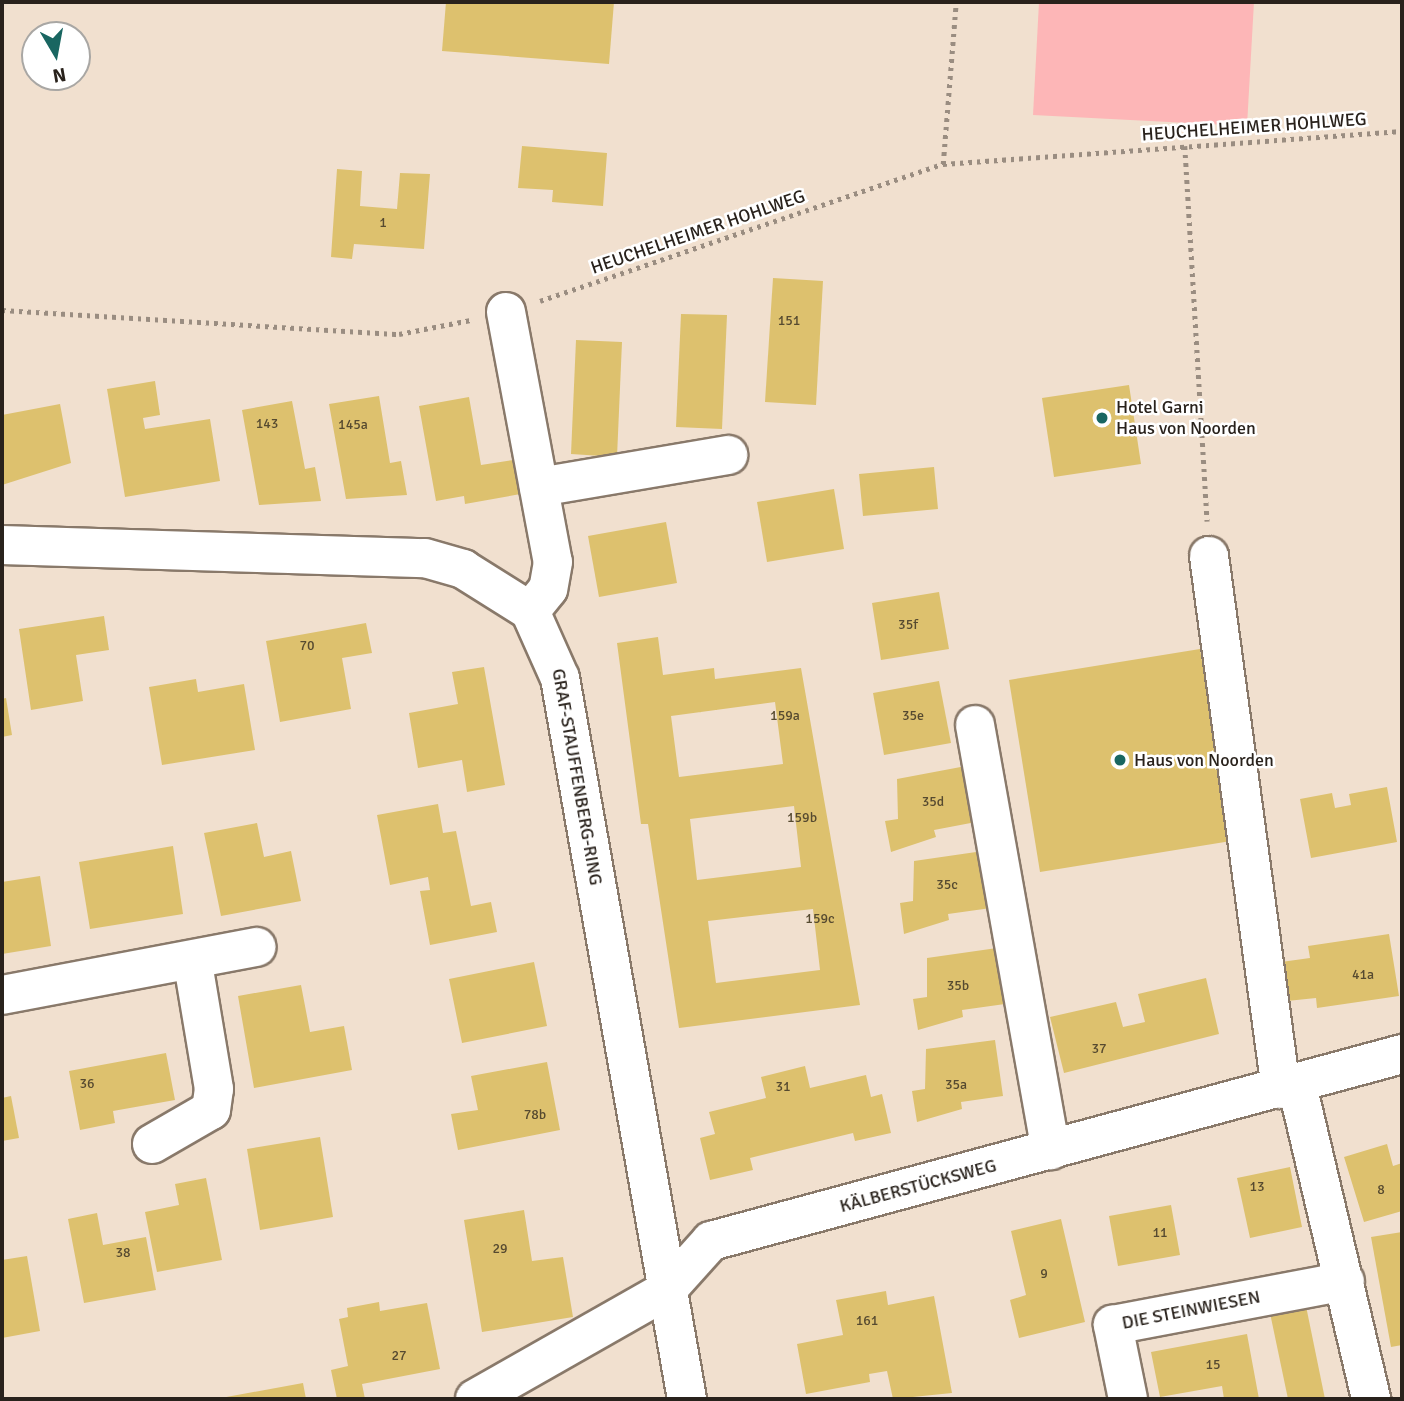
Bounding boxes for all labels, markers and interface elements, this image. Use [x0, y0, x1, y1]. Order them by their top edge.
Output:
north arrow [21, 21, 91, 91]
text: N [51, 62, 68, 88]
street label: HEUCHELHEIMER HOHLWEG [1141, 108, 1367, 146]
street label: HEUCHELHEIMER HOHLWEG [588, 185, 808, 279]
house number: 1 [379, 215, 387, 231]
house number: 151 [778, 313, 800, 329]
place label: Hotel Garni Haus von Noorden [1116, 397, 1256, 440]
marker: Hotel Garni Haus von Noorden [1094, 410, 1110, 426]
house number: 143 [256, 416, 278, 432]
house number: 145a [338, 417, 368, 433]
house number: 35f [898, 617, 918, 633]
house number: 70 [299, 638, 315, 654]
street label: GRAF-STAUFFENBERG-RING [547, 667, 607, 887]
house number: 159a [770, 708, 800, 724]
house number: 35e [902, 708, 924, 724]
place label: Haus von Noorden [1134, 749, 1274, 771]
marker: Haus von Noorden [1112, 752, 1128, 768]
house number: 35d [922, 794, 944, 810]
house number: 159b [787, 810, 817, 826]
house number: 35c [936, 877, 958, 893]
house number: 159c [805, 911, 835, 927]
house number: 41a [1352, 967, 1374, 983]
house number: 35b [947, 978, 969, 994]
house number: 37 [1091, 1041, 1107, 1057]
house number: 36 [79, 1076, 95, 1092]
house number: 35a [945, 1077, 967, 1093]
house number: 31 [775, 1079, 791, 1095]
house number: 78b [524, 1107, 546, 1123]
street label: KÄLBERSTÜCKSWEG [837, 1155, 999, 1217]
house number: 13 [1249, 1179, 1265, 1195]
house number: 8 [1377, 1182, 1385, 1198]
house number: 11 [1152, 1225, 1168, 1241]
house number: 29 [492, 1241, 508, 1257]
house number: 38 [115, 1245, 131, 1261]
house number: 9 [1040, 1266, 1048, 1282]
street label: DIE STEINWIESEN [1120, 1286, 1262, 1334]
house number: 161 [856, 1313, 878, 1329]
house number: 27 [391, 1348, 407, 1364]
house number: 15 [1205, 1357, 1221, 1373]

